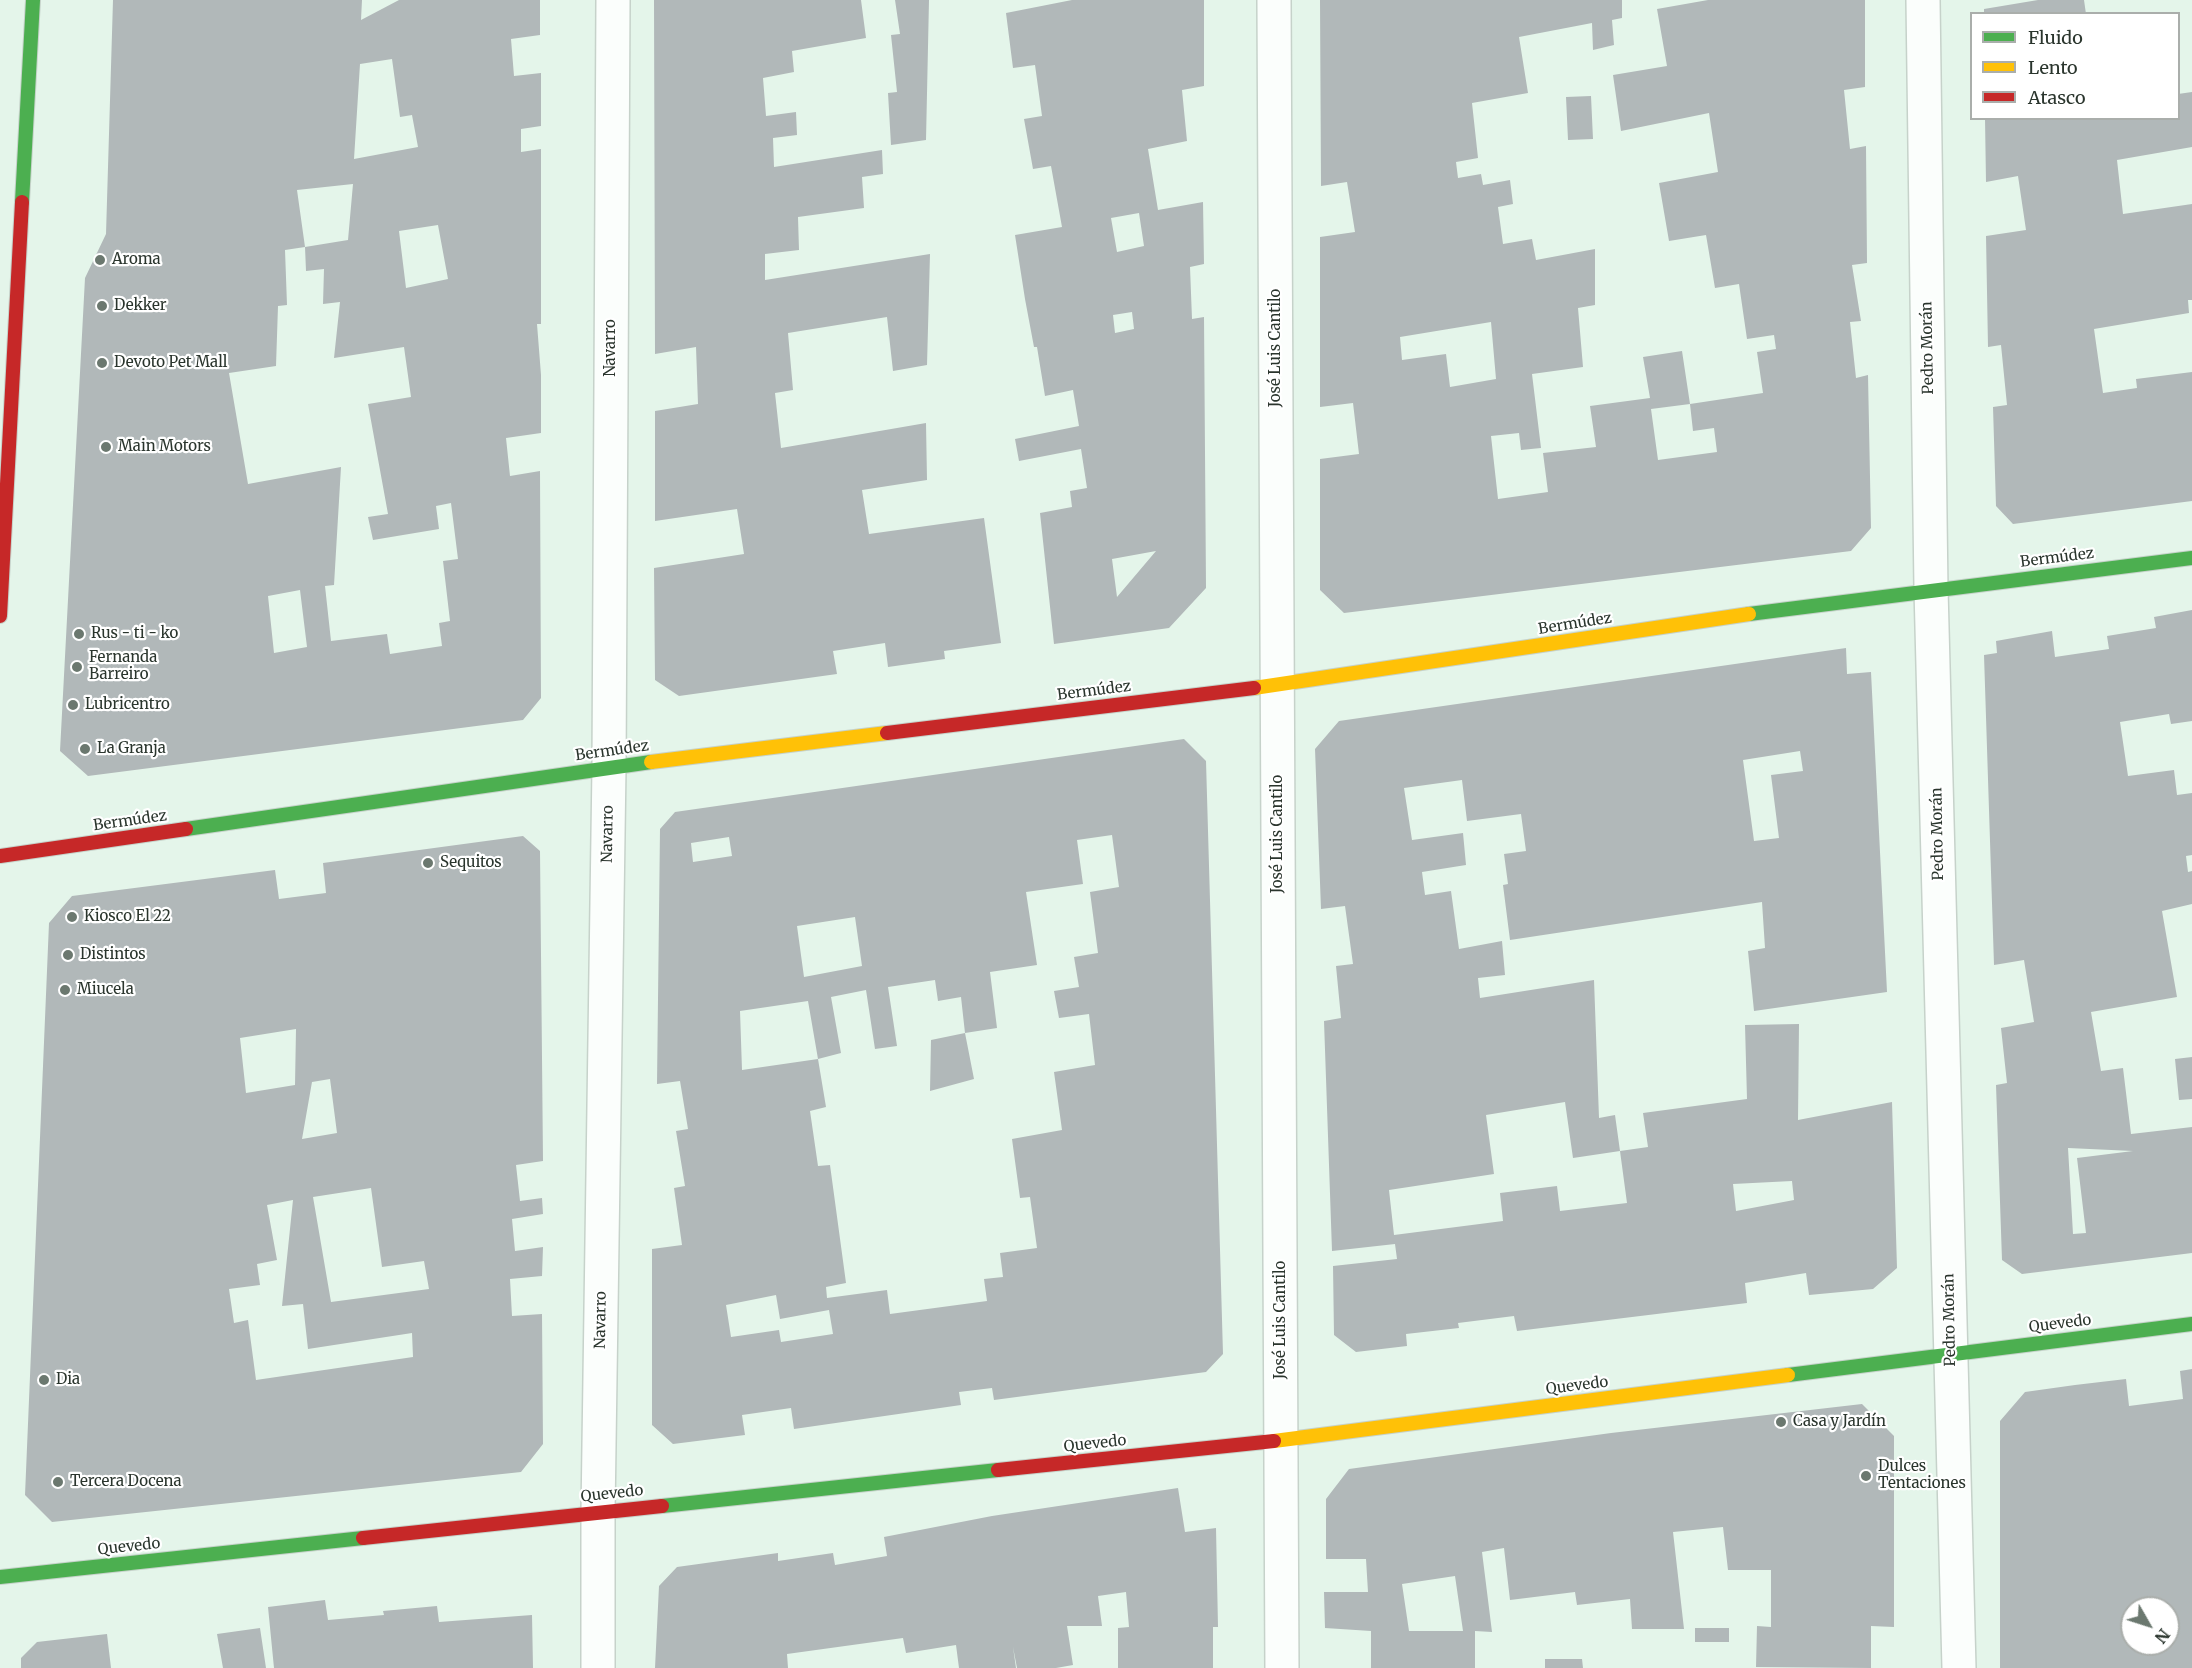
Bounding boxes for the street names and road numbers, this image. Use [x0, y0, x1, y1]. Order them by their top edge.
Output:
street label: José Luis Cantilo [1267, 289, 1285, 407]
street label: Pedro Morán [1918, 301, 1938, 395]
street label: Navarro [602, 319, 620, 377]
street label: Bermúdez [2019, 545, 2095, 571]
street label: Bermúdez [1537, 609, 1613, 639]
street label: Bermúdez [1056, 678, 1132, 704]
street label: Bermúdez [574, 737, 650, 765]
street label: José Luis Cantilo [1269, 775, 1287, 893]
street label: Pedro Morán [1928, 787, 1948, 881]
street label: Navarro [598, 805, 618, 863]
street label: Bermúdez [92, 807, 168, 835]
street label: José Luis Cantilo [1272, 1261, 1290, 1379]
street label: Pedro Morán [1940, 1273, 1960, 1367]
street label: Navarro [591, 1291, 611, 1349]
street label: Quevedo [2028, 1311, 2092, 1337]
street label: Quevedo [1545, 1373, 1609, 1399]
street label: Quevedo [1063, 1432, 1127, 1456]
street label: Quevedo [580, 1482, 644, 1506]
street label: Quevedo [97, 1535, 161, 1559]

